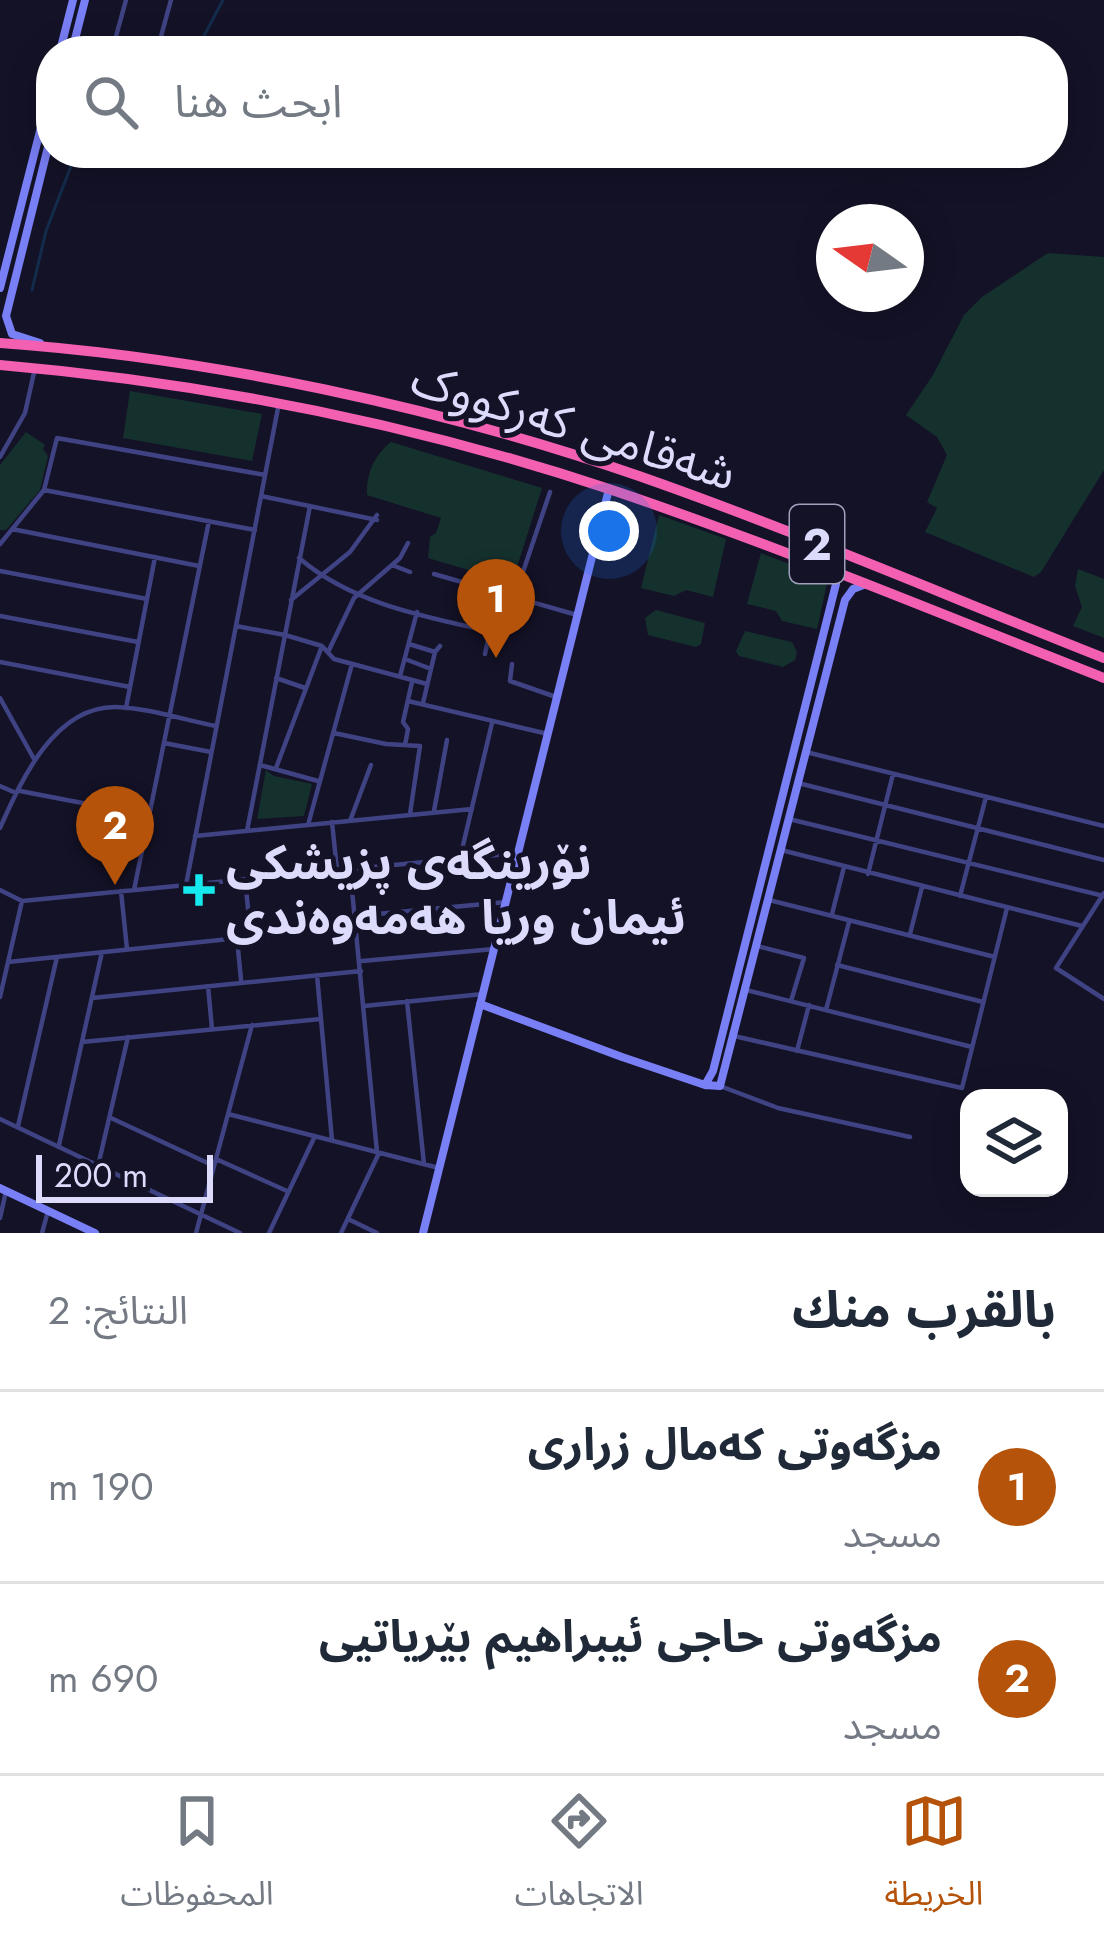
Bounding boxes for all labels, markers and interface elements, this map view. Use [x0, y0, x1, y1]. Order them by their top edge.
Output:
search box [36, 36, 1068, 168]
icon: search [78, 69, 144, 135]
text: ابحث هنا [174, 69, 343, 134]
north arrow [816, 204, 924, 312]
street label: شەقامی کەرکووک [403, 343, 745, 508]
your location [579, 501, 639, 561]
road number: 2 [790, 505, 844, 583]
pin: 1 [457, 559, 535, 658]
pin: 2 [76, 786, 154, 885]
place label: نۆرینگەی پزیشکی ئیمان وریا هەمەوەندی [226, 828, 686, 952]
marker: نۆرینگەی پزیشکی ئیمان وریا هەمەوەندی [183, 874, 215, 906]
map controls [960, 1089, 1068, 1197]
button: layers [960, 1089, 1068, 1197]
scale bar [36, 1149, 213, 1202]
text: 200 m [54, 1152, 148, 1199]
text: بالقرب منك [792, 1272, 1056, 1346]
text: النتائج: 2 [48, 1282, 188, 1339]
text: مزگەوتی کەمال زراری [528, 1412, 942, 1477]
text: 190 m [48, 1458, 154, 1515]
text: 1 [1007, 1458, 1027, 1515]
text: مسجد [843, 1505, 942, 1562]
text: مزگەوتی حاجی ئیبراهیم بێریاتیی [319, 1604, 942, 1669]
text: 690 m [48, 1650, 158, 1707]
text: 2 [1004, 1650, 1030, 1707]
text: مسجد [843, 1697, 942, 1754]
tab: المحفوظات [121, 1788, 274, 1929]
tab: الاتجاهات [515, 1788, 644, 1929]
tab: الخريطة [885, 1788, 983, 1929]

